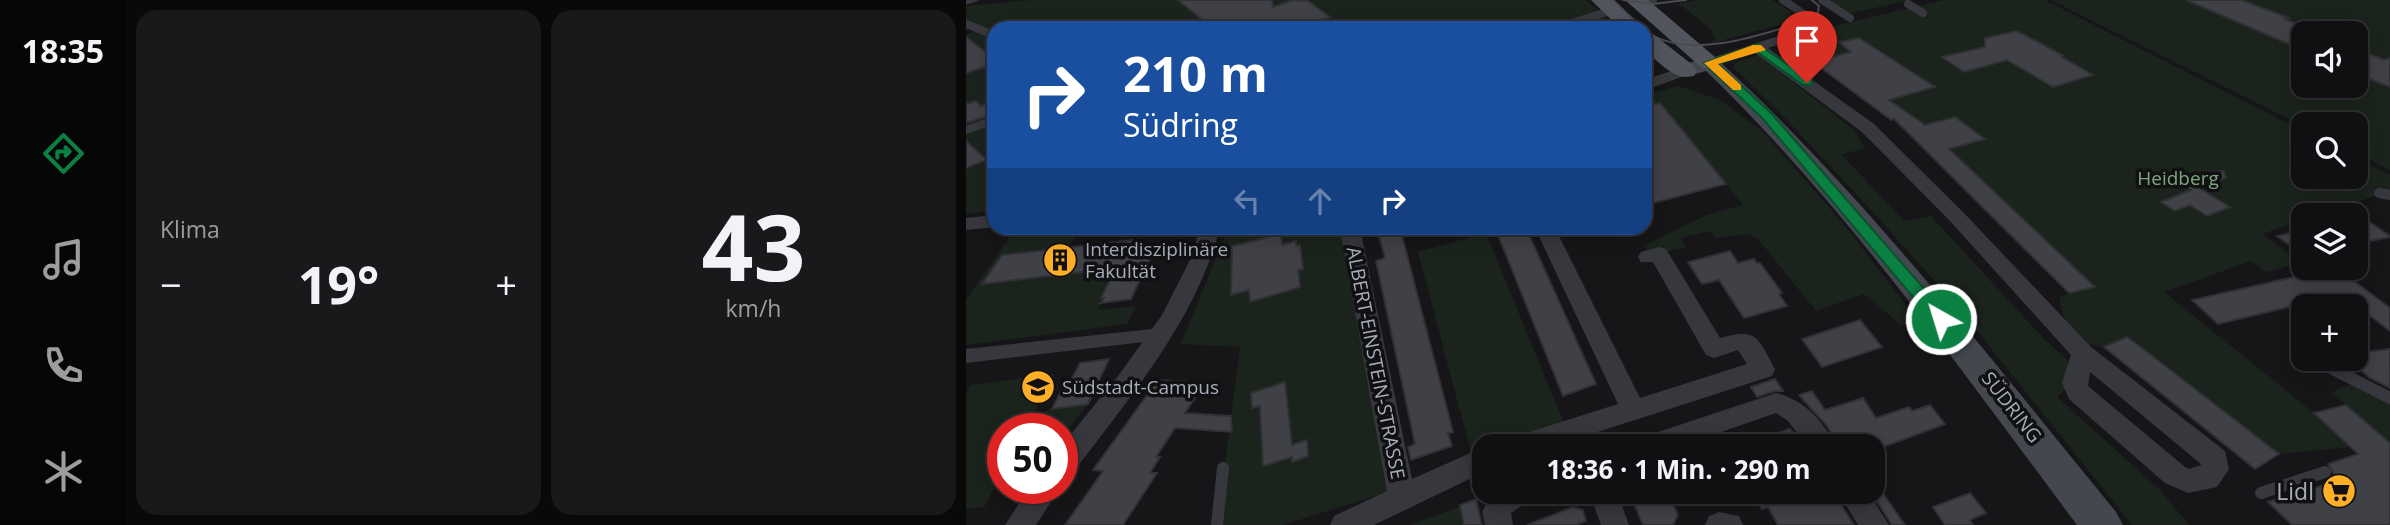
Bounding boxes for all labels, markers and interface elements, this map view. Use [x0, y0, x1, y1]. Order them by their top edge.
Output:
pin [1777, 11, 1837, 83]
map controls [2291, 21, 2368, 371]
button: sound [2291, 21, 2368, 98]
icon: arrive [1788, 22, 1826, 60]
text: 18:35 [22, 29, 104, 72]
text: 210 m [1123, 40, 1268, 106]
icon: right [1008, 49, 1099, 140]
text: Südring [1123, 103, 1238, 146]
button: search [2291, 112, 2368, 189]
icon: directions [39, 129, 88, 178]
park label: Heidberg [2137, 165, 2219, 191]
icon: left [1228, 182, 1266, 220]
icon: ahead [1301, 182, 1339, 220]
icon: right [1374, 182, 1412, 220]
text: 43 [701, 184, 806, 308]
button: layers [2291, 203, 2368, 280]
text: Klima [160, 213, 220, 245]
icon: music [39, 235, 88, 284]
place label: Interdisziplinäre Fakultät [1085, 236, 1228, 284]
building icon: Interdisziplinäre Fakultät [1041, 241, 1079, 279]
street label: ALBERT-EINSTEIN-STRASSE [1341, 244, 1411, 482]
text: 19° [298, 248, 379, 319]
text: − [160, 258, 182, 310]
text: + [495, 258, 517, 310]
position arrow [1904, 282, 1978, 356]
text: km/h [726, 292, 781, 324]
button: + [2291, 294, 2368, 371]
icon: phone [39, 341, 88, 390]
street label: SÜDRING [1976, 366, 2048, 448]
school or university icon: Südstadt-Campus [1019, 368, 1057, 406]
place label: Südstadt-Campus [1062, 374, 1219, 400]
speed limit sign: 50 [987, 413, 1078, 504]
icon: climate [39, 447, 88, 496]
text: 18:36 · 1 Min. · 290 m [1546, 451, 1811, 487]
supermarket icon: Lidl [2320, 472, 2358, 510]
place label: Lidl [2276, 475, 2314, 507]

